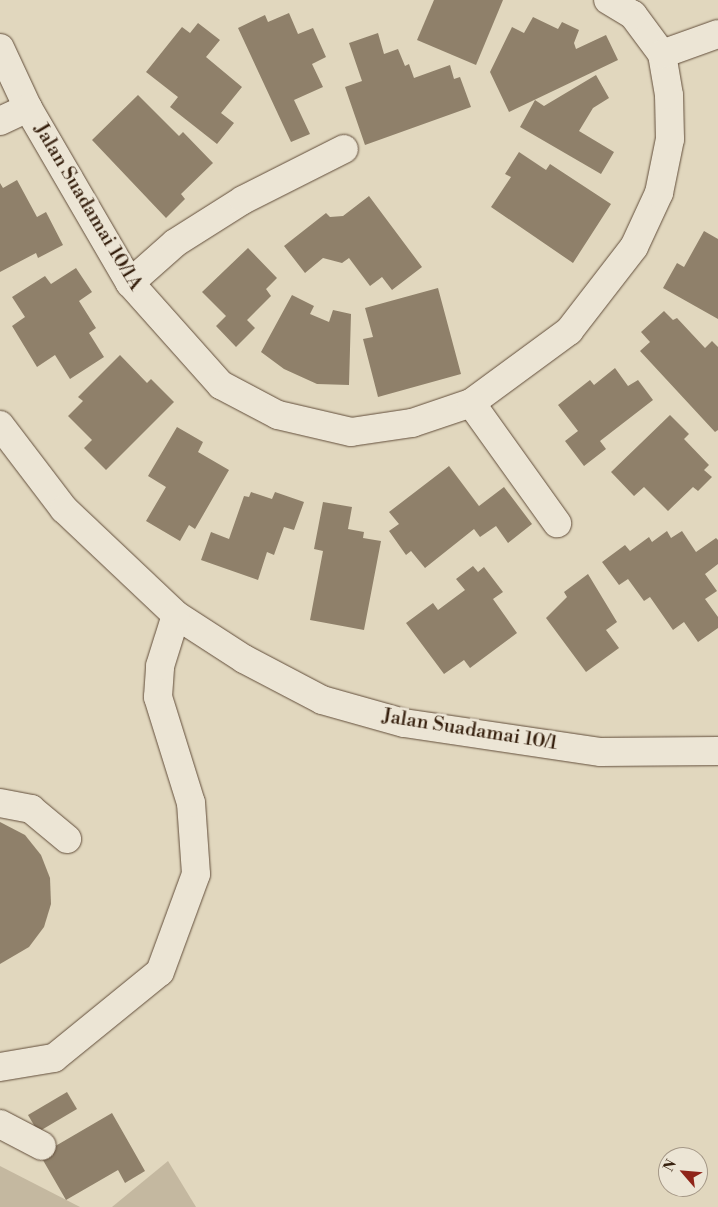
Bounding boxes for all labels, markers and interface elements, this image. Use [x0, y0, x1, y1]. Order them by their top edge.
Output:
street label: Jalan Suadamai 10/1A [29, 119, 147, 295]
street label: Jalan Suadamai 10/1 [381, 704, 559, 756]
north arrow [658, 1147, 708, 1197]
text: N [660, 1157, 681, 1175]

